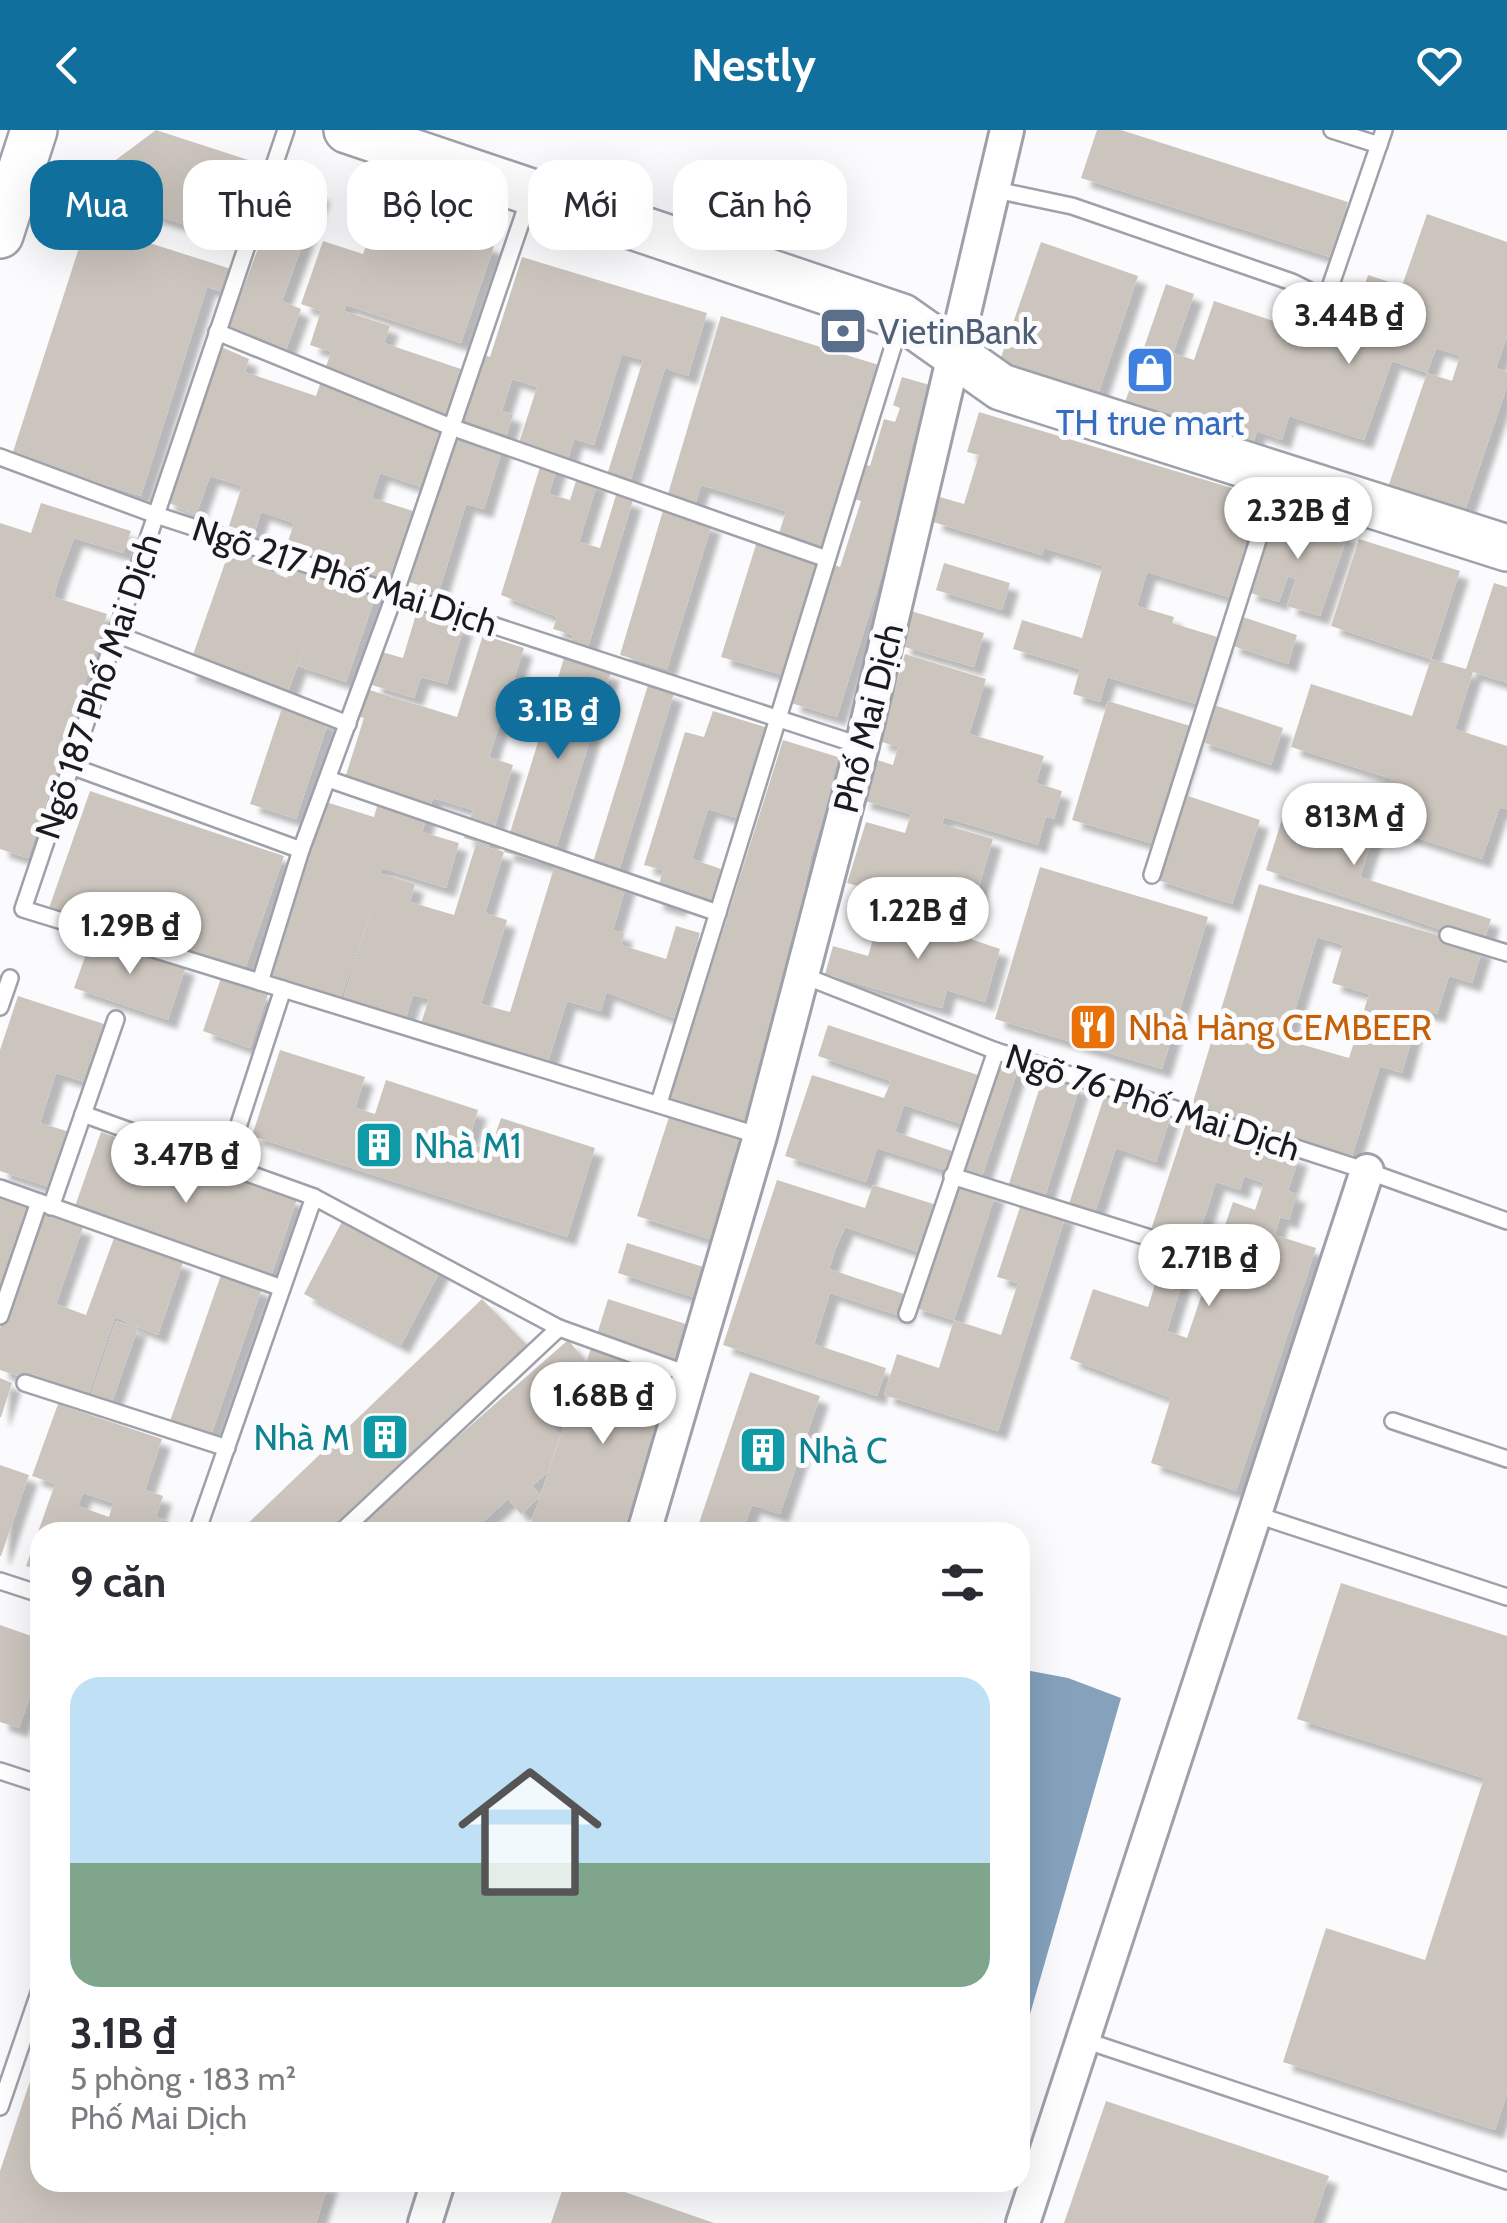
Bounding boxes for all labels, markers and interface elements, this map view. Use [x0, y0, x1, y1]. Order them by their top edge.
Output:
icon: back [40, 38, 95, 93]
text: Nestly [691, 38, 816, 92]
icon: heart [1412, 38, 1467, 93]
chip: Mua [30, 160, 163, 250]
chip: Thuê [183, 160, 327, 250]
chip: Bộ lọc [347, 160, 508, 250]
chip: Mới [528, 160, 653, 250]
chip: Căn hộ [673, 160, 847, 250]
pin: 3.44B ₫ [1257, 282, 1441, 367]
text: 3.44B ₫ [1294, 295, 1404, 334]
bank icon: VietinBank [817, 305, 869, 357]
place label: VietinBank [878, 310, 1038, 353]
shop icon: TH true mart [1124, 344, 1176, 396]
place label: TH true mart [1056, 401, 1244, 444]
pin: 2.32B ₫ [1206, 477, 1390, 562]
text: 2.32B ₫ [1246, 490, 1350, 529]
street label: Ngõ 217 Phố Mai Dịch [187, 506, 503, 646]
street label: Ngõ 187 Phố Mai Dịch [25, 527, 171, 845]
street label: Phố Mai Dịch [824, 619, 912, 817]
pin: 3.1B ₫ [477, 677, 639, 762]
text: 3.1B ₫ [517, 690, 599, 729]
pin: 813M ₫ [1273, 783, 1435, 868]
text: 813M ₫ [1304, 796, 1404, 835]
pin: 1.22B ₫ [826, 877, 1010, 962]
text: 1.22B ₫ [869, 890, 967, 929]
pin: 1.29B ₫ [38, 892, 222, 977]
text: 1.29B ₫ [80, 905, 180, 944]
restaurant icon: Nhà Hàng CEMBEER [1067, 1001, 1119, 1053]
place label: Nhà Hàng CEMBEER [1128, 1006, 1432, 1049]
street label: Ngõ 76 Phố Mai Dịch [1000, 1034, 1306, 1170]
building icon: Nhà M1 [353, 1119, 405, 1171]
pin: 3.47B ₫ [94, 1121, 278, 1206]
place label: Nhà M1 [414, 1124, 522, 1167]
text: 3.47B ₫ [133, 1134, 239, 1173]
pin: 2.71B ₫ [1117, 1224, 1301, 1309]
text: 2.71B ₫ [1160, 1237, 1258, 1276]
pin: 1.68B ₫ [511, 1362, 695, 1447]
text: 1.68B ₫ [552, 1375, 654, 1414]
building icon: Nhà M [359, 1411, 411, 1463]
place label: Nhà M [254, 1416, 350, 1459]
building icon: Nhà C [737, 1424, 789, 1476]
place label: Nhà C [798, 1429, 888, 1472]
icon: filters [935, 1555, 990, 1610]
text: 9 căn [70, 1556, 166, 1608]
icon: home [440, 1742, 620, 1922]
text: 3.1B ₫ [70, 2007, 176, 2059]
text: 5 phòng · 183 m² [70, 2059, 296, 2098]
text: Phố Mai Dịch [70, 2098, 247, 2137]

